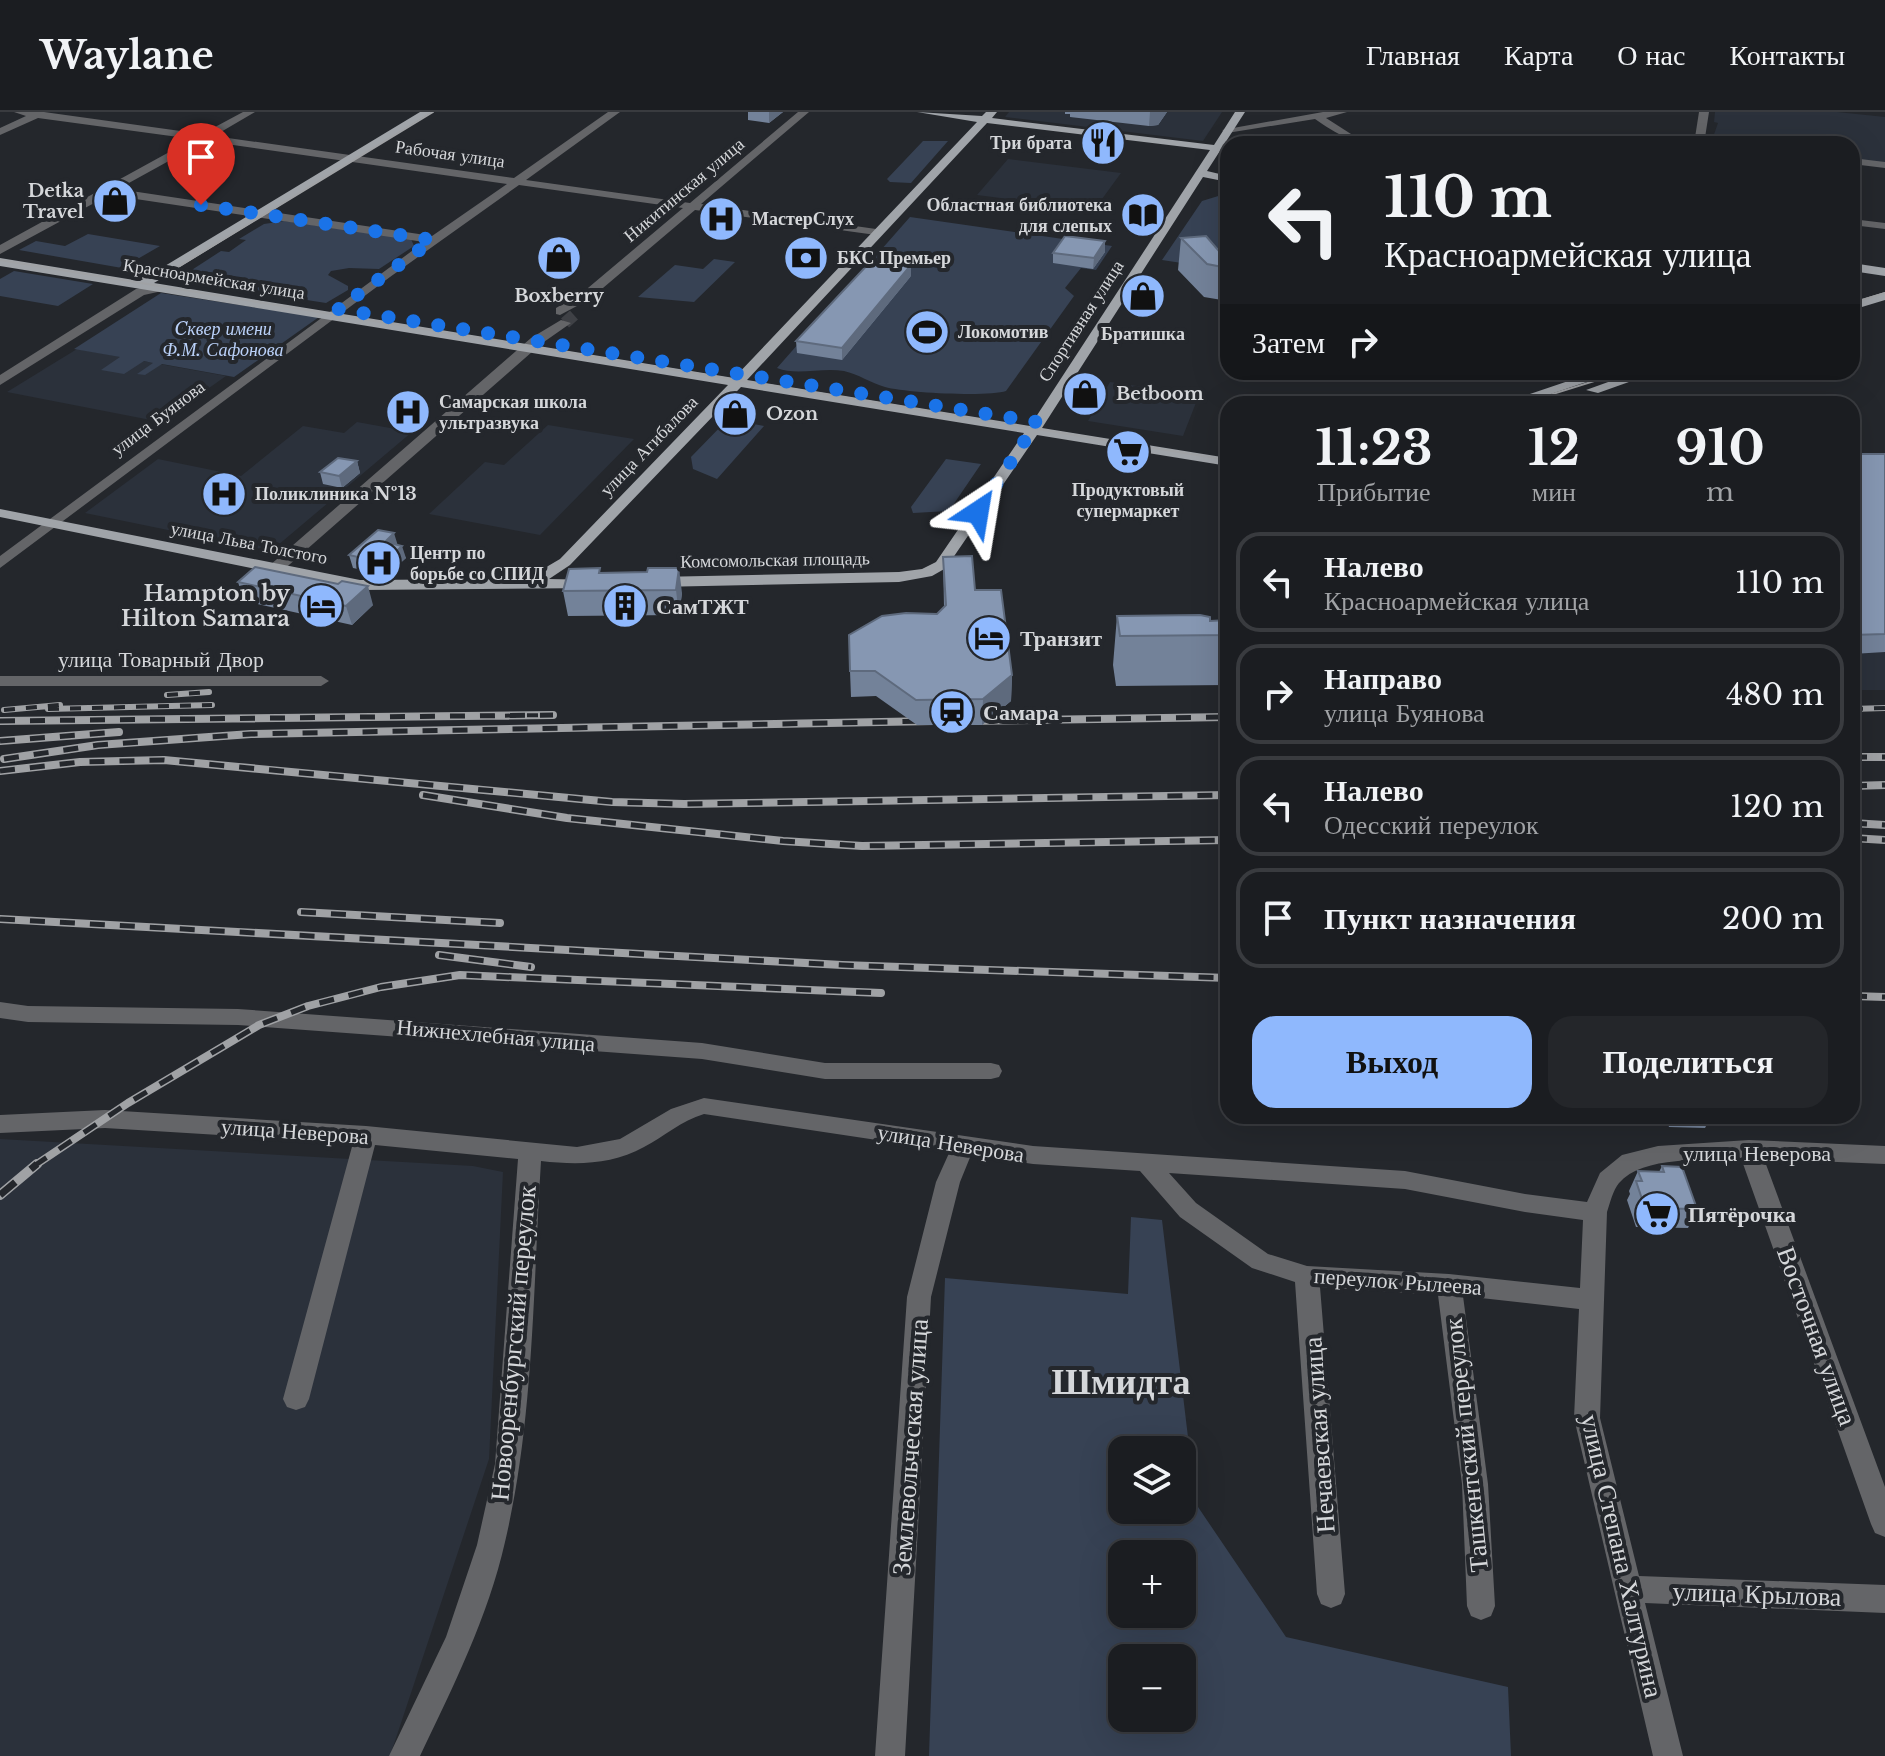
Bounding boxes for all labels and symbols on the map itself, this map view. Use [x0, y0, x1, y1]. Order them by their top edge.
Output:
restaurant icon: Три брата [1079, 119, 1127, 167]
pin [167, 123, 235, 205]
place label: Три брата [990, 132, 1072, 154]
street label: Никитинская улица [619, 133, 749, 247]
street label: Рабочая улица [394, 135, 506, 173]
shop icon: Detka Travel [91, 177, 139, 225]
place label: Detka Travel [23, 180, 85, 223]
library icon: Областная библиотека для слепых [1119, 191, 1167, 239]
place label: Областная библиотека для слепых [927, 194, 1112, 237]
hospital icon: МастерСлух [697, 195, 745, 243]
place label: МастерСлух [752, 208, 854, 230]
shop icon: Boxberry [535, 234, 583, 282]
bank icon: БКС Премьер [782, 234, 830, 282]
place label: БКС Премьер [837, 247, 951, 269]
street label: Красноармейская улица [122, 254, 306, 304]
street label: Спортивная улица [1033, 256, 1129, 386]
shop icon: Братишка [1119, 272, 1167, 320]
place label: Boxberry [514, 285, 604, 307]
sports icon: Локомотив [903, 308, 951, 356]
park label: Cквер имени Ф.М. Сафонова [162, 318, 284, 361]
place label: Локомотив [958, 321, 1049, 343]
place label: Братишка [1101, 323, 1185, 345]
shop icon: Betboom [1061, 370, 1109, 418]
street label: улица Буянова [107, 376, 209, 460]
place label: Betboom [1116, 383, 1204, 405]
hospital icon: Самарская школа ультразвука [384, 388, 432, 436]
shop icon: Ozon [711, 390, 759, 438]
place label: Самарская школа ультразвука [439, 391, 587, 434]
street label: улица Агибалова [596, 391, 702, 501]
place label: Ozon [766, 403, 818, 425]
supermarket icon: Продуктовый супермаркет [1104, 428, 1152, 476]
hospital icon: Поликлиника №13 [200, 470, 248, 518]
position arrow [936, 470, 1020, 554]
place label: Продуктовый супермаркет [1072, 479, 1184, 522]
place label: Поликлиника №13 [255, 483, 417, 505]
street label: улица Льва Толстого [169, 517, 329, 569]
hospital icon: Центр по борьбе со СПИД [355, 539, 403, 587]
place label: Центр по борьбе со СПИД [410, 542, 545, 585]
street label: Комсомольская площадь [680, 547, 870, 573]
place label: Hampton by Hilton Samara [121, 580, 291, 632]
hotel icon: Hampton by Hilton Samara [297, 582, 345, 630]
building icon: СамТЖТ [601, 582, 649, 630]
place label: СамТЖТ [656, 593, 749, 620]
hotel icon: Транзит [965, 614, 1013, 662]
place label: Транзит [1020, 625, 1102, 652]
street label: улица Товарный Двор [58, 646, 264, 673]
station icon: Самара [928, 688, 976, 736]
place label: Самара [983, 699, 1059, 726]
street label: Нижнехлебная улица [395, 1013, 597, 1058]
street label: улица Неверова [220, 1113, 370, 1150]
street label: улица Неверова [876, 1119, 1026, 1168]
street label: улица Неверова [1683, 1140, 1831, 1167]
street label: Новооренбургский переулок [483, 1184, 543, 1502]
supermarket icon: Пятёрочка [1633, 1190, 1681, 1238]
place label: Пятёрочка [1688, 1201, 1796, 1228]
street label: Восточная улица [1770, 1242, 1864, 1430]
street label: переулок Рылеева [1313, 1262, 1483, 1301]
street label: Ташкентский переулок [1437, 1316, 1495, 1574]
street label: Землевольческая улица [885, 1317, 935, 1576]
street label: Нечаевская улица [1296, 1335, 1342, 1534]
district label: Шмидта [1051, 1359, 1191, 1404]
street label: улица Степана Халтурина [1574, 1411, 1670, 1701]
street label: улица Крылова [1672, 1575, 1842, 1613]

